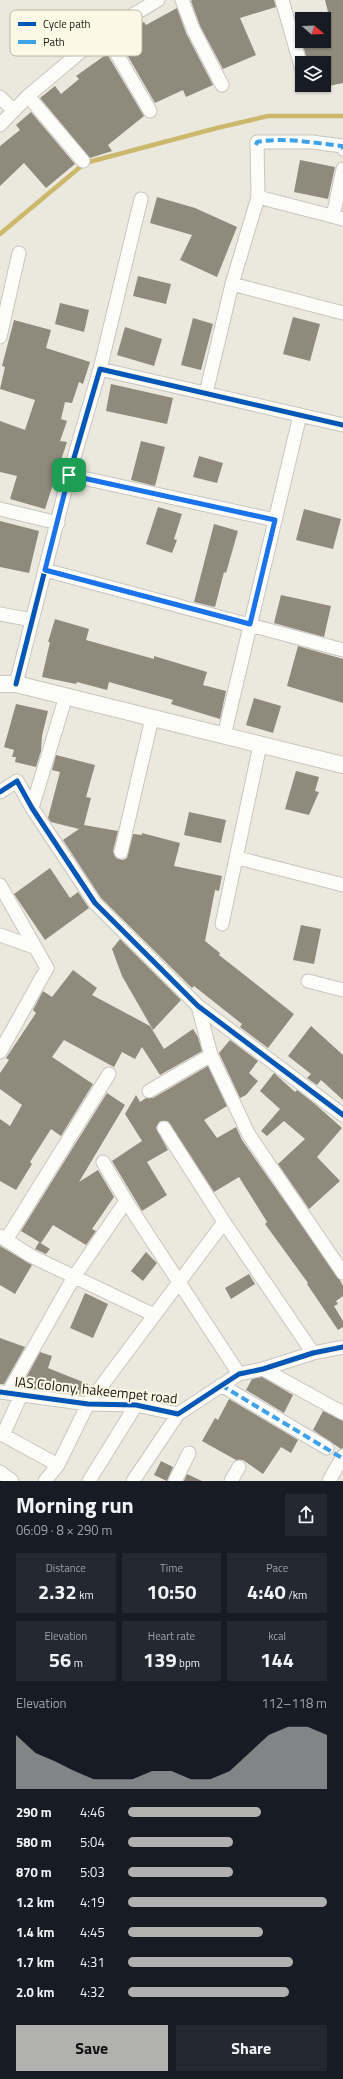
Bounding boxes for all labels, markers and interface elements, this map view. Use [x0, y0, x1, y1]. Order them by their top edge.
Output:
legend [10, 10, 142, 56]
north arrow [295, 12, 331, 48]
map controls [295, 12, 331, 92]
text: Cycle path [43, 16, 91, 32]
text: Path [43, 34, 65, 50]
button: layers [295, 56, 331, 92]
pin [52, 458, 86, 492]
icon: arrive [58, 464, 80, 486]
street label: IAS Colony, hakeempet road [14, 1371, 178, 1408]
text: Morning run [16, 1488, 134, 1522]
button: share [285, 1494, 327, 1536]
text: 06:09 · 8 × 290 m [16, 1520, 112, 1540]
text: Distance [46, 1560, 86, 1576]
text: Time [160, 1560, 183, 1576]
text: Pace [266, 1560, 288, 1576]
text: 2.32 [38, 1576, 77, 1607]
text: 10:50 [147, 1576, 196, 1607]
text: 4:40 [247, 1576, 286, 1607]
text: km [77, 1587, 94, 1603]
text: /km [286, 1587, 307, 1603]
text: Elevation [44, 1628, 87, 1644]
text: Heart rate [148, 1628, 195, 1644]
text: kcal [268, 1628, 286, 1644]
text: 56 [49, 1644, 71, 1675]
text: 139 [143, 1644, 177, 1675]
text: 144 [260, 1644, 294, 1675]
text: m [71, 1655, 83, 1671]
text: bpm [177, 1655, 200, 1671]
text: Elevation [16, 1693, 67, 1713]
text: 112–118 m [261, 1693, 327, 1713]
text: 290 m [16, 1802, 52, 1822]
text: 4:46 [80, 1802, 105, 1822]
text: 580 m [16, 1832, 52, 1852]
text: 5:04 [80, 1832, 105, 1852]
text: 870 m [16, 1862, 52, 1882]
text: 5:03 [80, 1862, 105, 1882]
text: 1.2 km [16, 1892, 54, 1912]
text: 4:19 [80, 1892, 105, 1912]
text: 1.4 km [16, 1922, 54, 1942]
text: 4:45 [80, 1922, 105, 1942]
text: 1.7 km [16, 1952, 54, 1972]
text: 4:31 [80, 1952, 105, 1972]
text: 2.0 km [16, 1982, 54, 2002]
text: 4:32 [80, 1982, 105, 2002]
button: Save [16, 2025, 168, 2071]
button: Share [176, 2025, 327, 2071]

